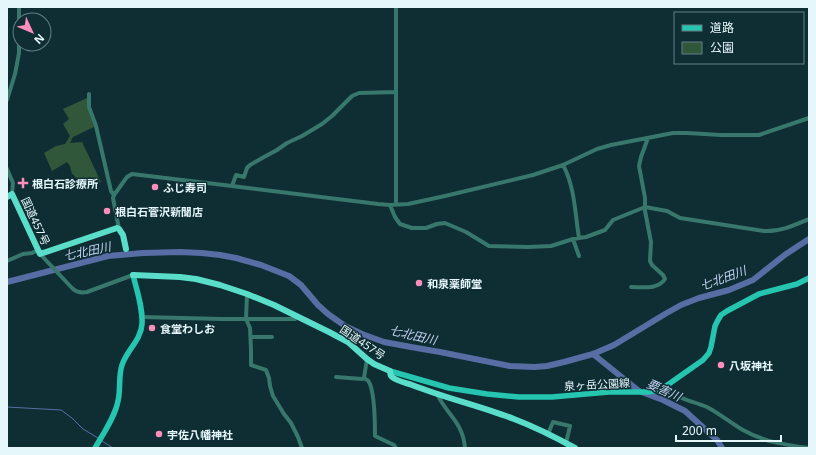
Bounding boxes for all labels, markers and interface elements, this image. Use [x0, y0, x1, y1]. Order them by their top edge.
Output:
north arrow [12, 12, 52, 52]
legend [674, 12, 804, 64]
text: 道路 [710, 19, 734, 36]
text: N [31, 31, 48, 48]
text: 公園 [710, 39, 734, 56]
place label: 根白石診療所 [32, 176, 98, 191]
marker: 根白石診療所 [17, 177, 29, 189]
place label: ふじ寿司 [163, 180, 207, 195]
marker: ふじ寿司 [150, 182, 160, 192]
street label: 国道457号 [18, 194, 54, 248]
place label: 根白石菅沢新聞店 [115, 204, 203, 219]
marker: 根白石菅沢新聞店 [102, 206, 112, 216]
water label: 七北田川 [62, 237, 114, 264]
water label: 七北田川 [698, 261, 750, 294]
place label: 和泉薬師堂 [427, 276, 482, 291]
marker: 和泉薬師堂 [414, 278, 424, 288]
place label: 食堂わしお [160, 321, 215, 336]
street label: 国道457号 [337, 321, 389, 363]
water label: 七北田川 [388, 321, 440, 349]
marker: 食堂わしお [147, 323, 157, 333]
place label: 八坂神社 [729, 358, 773, 373]
marker: 八坂神社 [716, 360, 726, 370]
street label: 泉ヶ岳公園線 [564, 375, 630, 393]
water label: 要害川 [644, 375, 686, 406]
scale bar [676, 417, 781, 443]
text: 200 m [682, 422, 717, 439]
place label: 宇佐八幡神社 [167, 427, 233, 442]
marker: 宇佐八幡神社 [154, 429, 164, 439]

